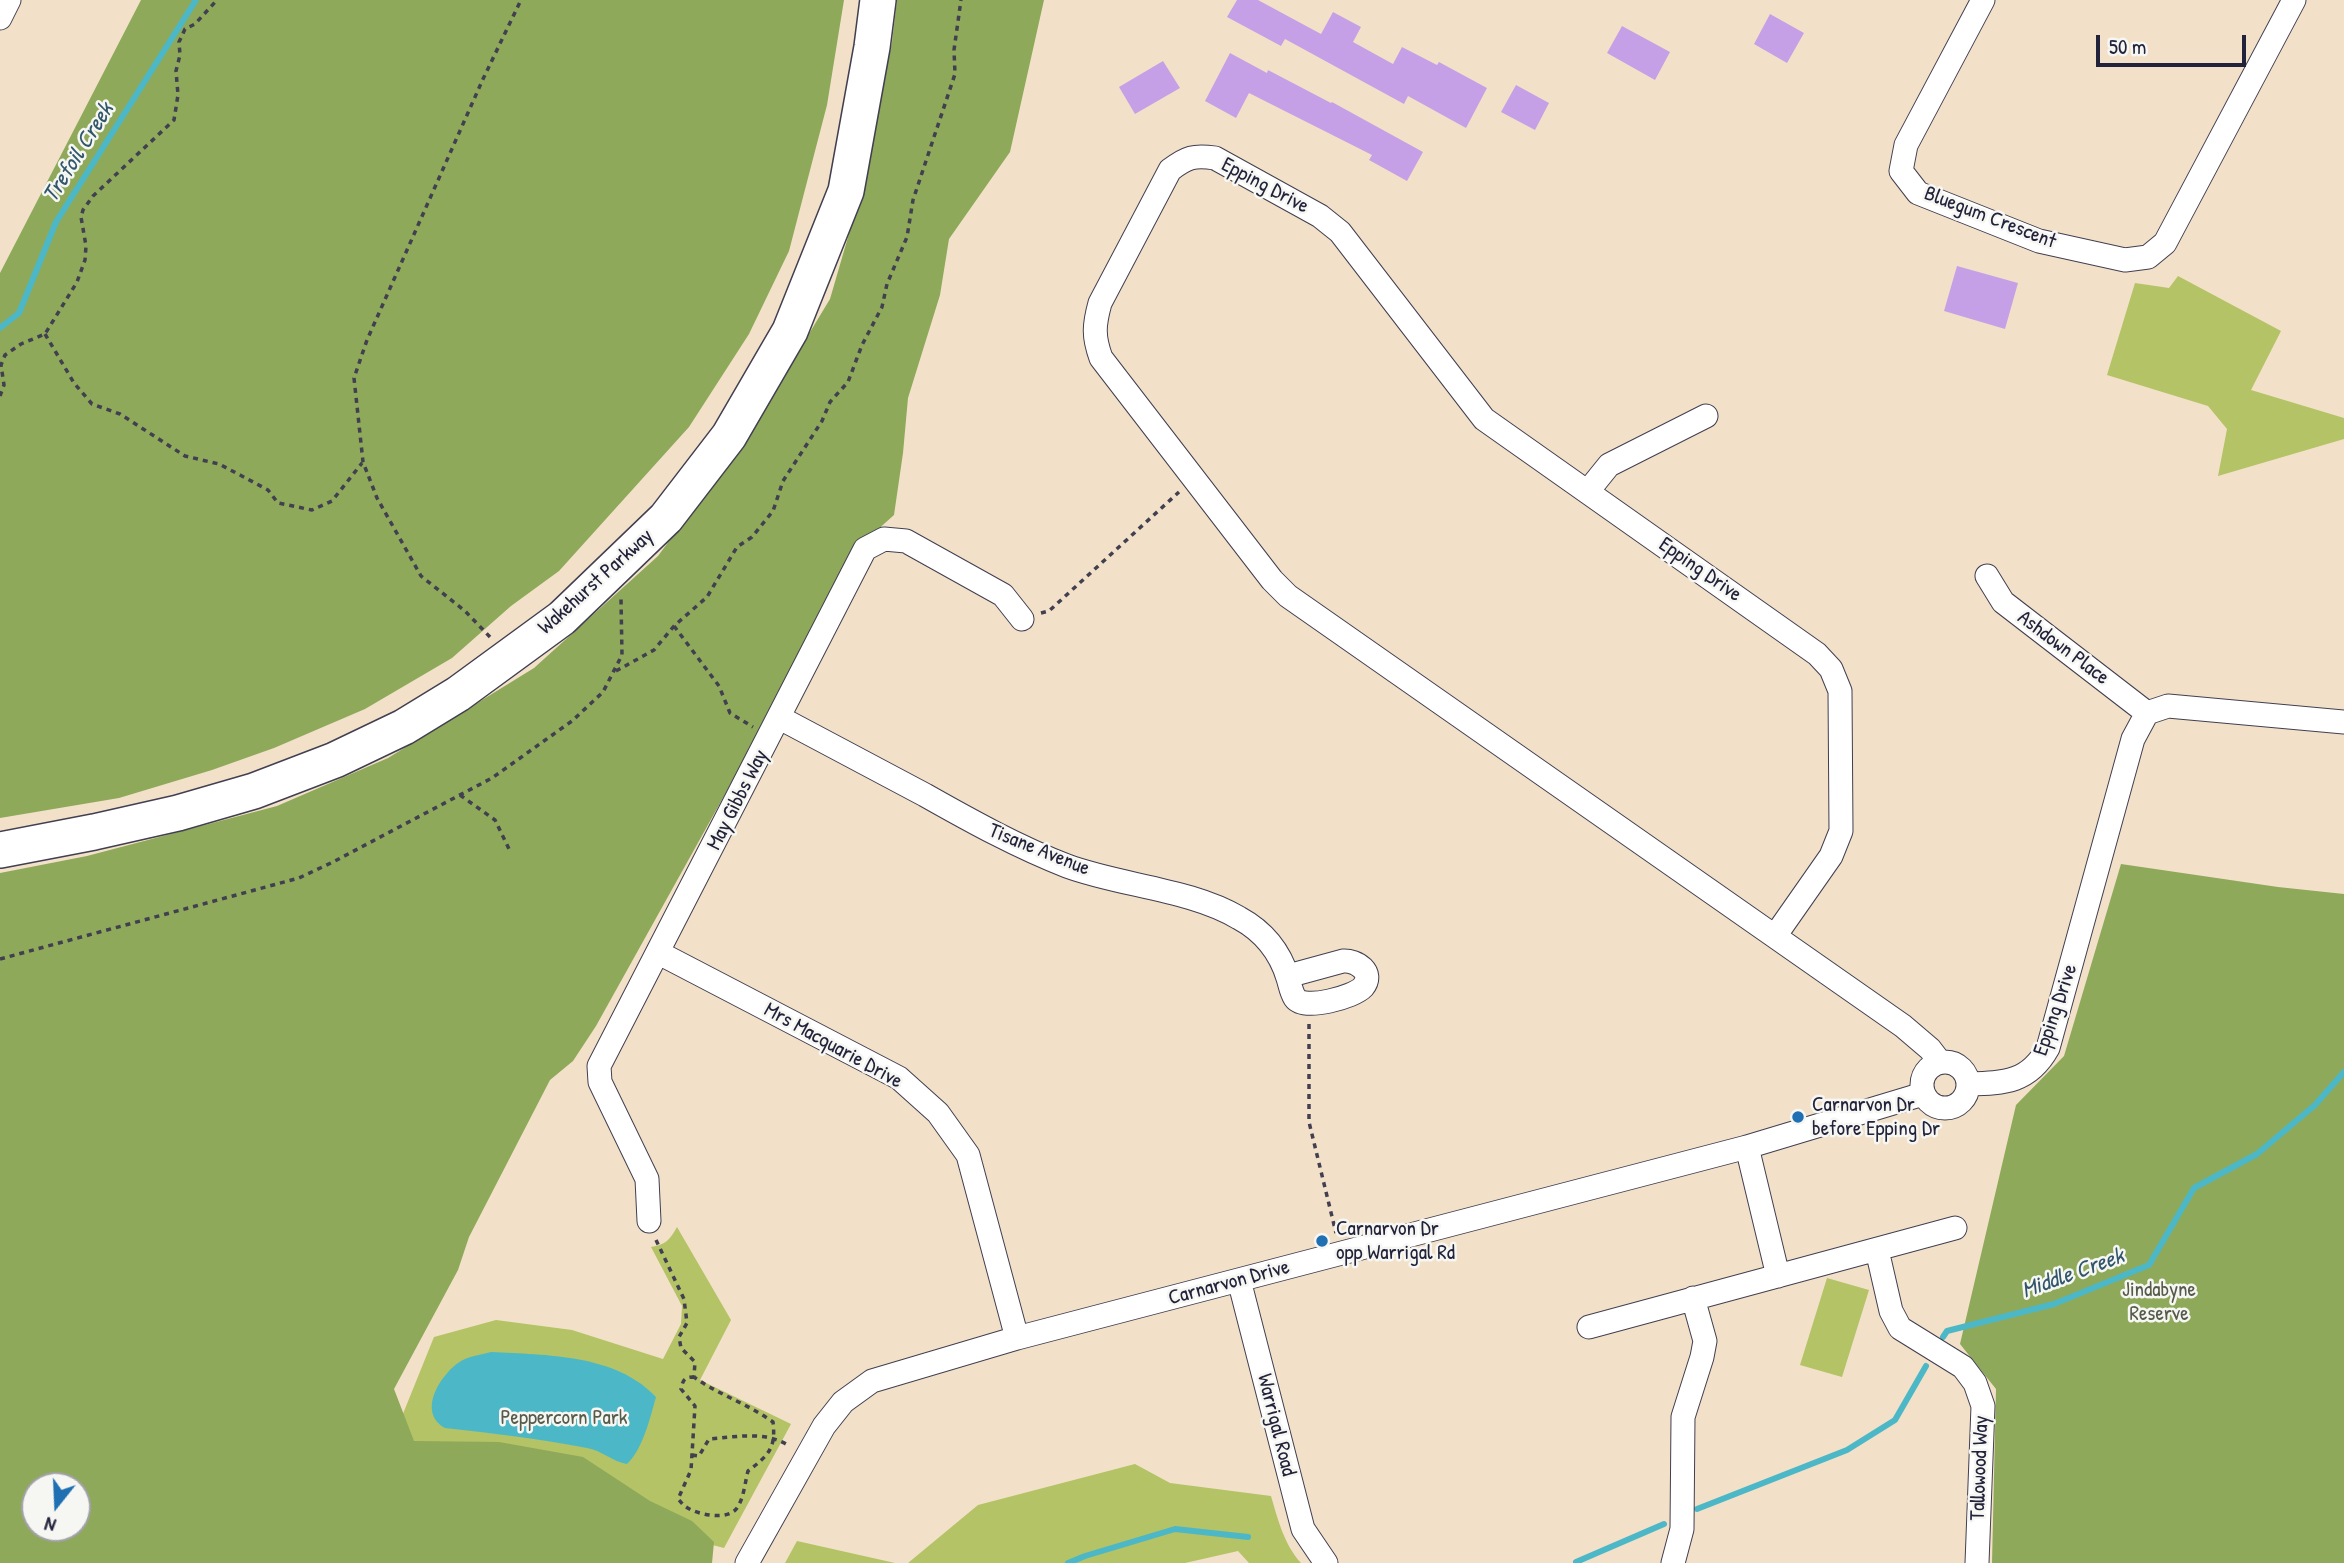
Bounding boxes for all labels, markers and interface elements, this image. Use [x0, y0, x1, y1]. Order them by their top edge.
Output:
scale bar [2099, 21, 2250, 65]
text: 50 m [2109, 32, 2146, 61]
water label: Trefoil Creek [38, 98, 120, 208]
street label: Epping Drive [1217, 153, 1313, 219]
street label: Bluegum Crescent [1921, 181, 2059, 255]
street label: Wakehurst Parkway [533, 524, 659, 640]
street label: Epping Drive [1654, 532, 1746, 608]
street label: Ashdown Place [2012, 605, 2114, 691]
street label: May Gibbs Way [702, 745, 774, 855]
street label: Tisane Avenue [985, 818, 1093, 882]
street label: Epping Drive [2029, 961, 2083, 1059]
street label: Mrs Macquarie Drive [759, 998, 907, 1094]
place label: Carnarvon Dr before Epping Dr [1812, 1092, 1940, 1142]
marker: Carnarvon Dr before Epping Dr [1790, 1109, 1806, 1125]
place label: Carnarvon Dr opp Warrigal Rd [1336, 1216, 1455, 1266]
marker: Carnarvon Dr opp Warrigal Rd [1314, 1233, 1330, 1249]
water label: Middle Creek [2018, 1243, 2128, 1305]
street label: Carnarvon Drive [1166, 1255, 1292, 1311]
park label: Jindabyne Reserve [2122, 1277, 2196, 1327]
street label: Warrigal Road [1251, 1371, 1301, 1479]
park label: Peppercorn Park [500, 1405, 628, 1431]
street label: Tallowood Way [1966, 1415, 1994, 1521]
north arrow [21, 1472, 91, 1542]
text: N [41, 1511, 59, 1539]

